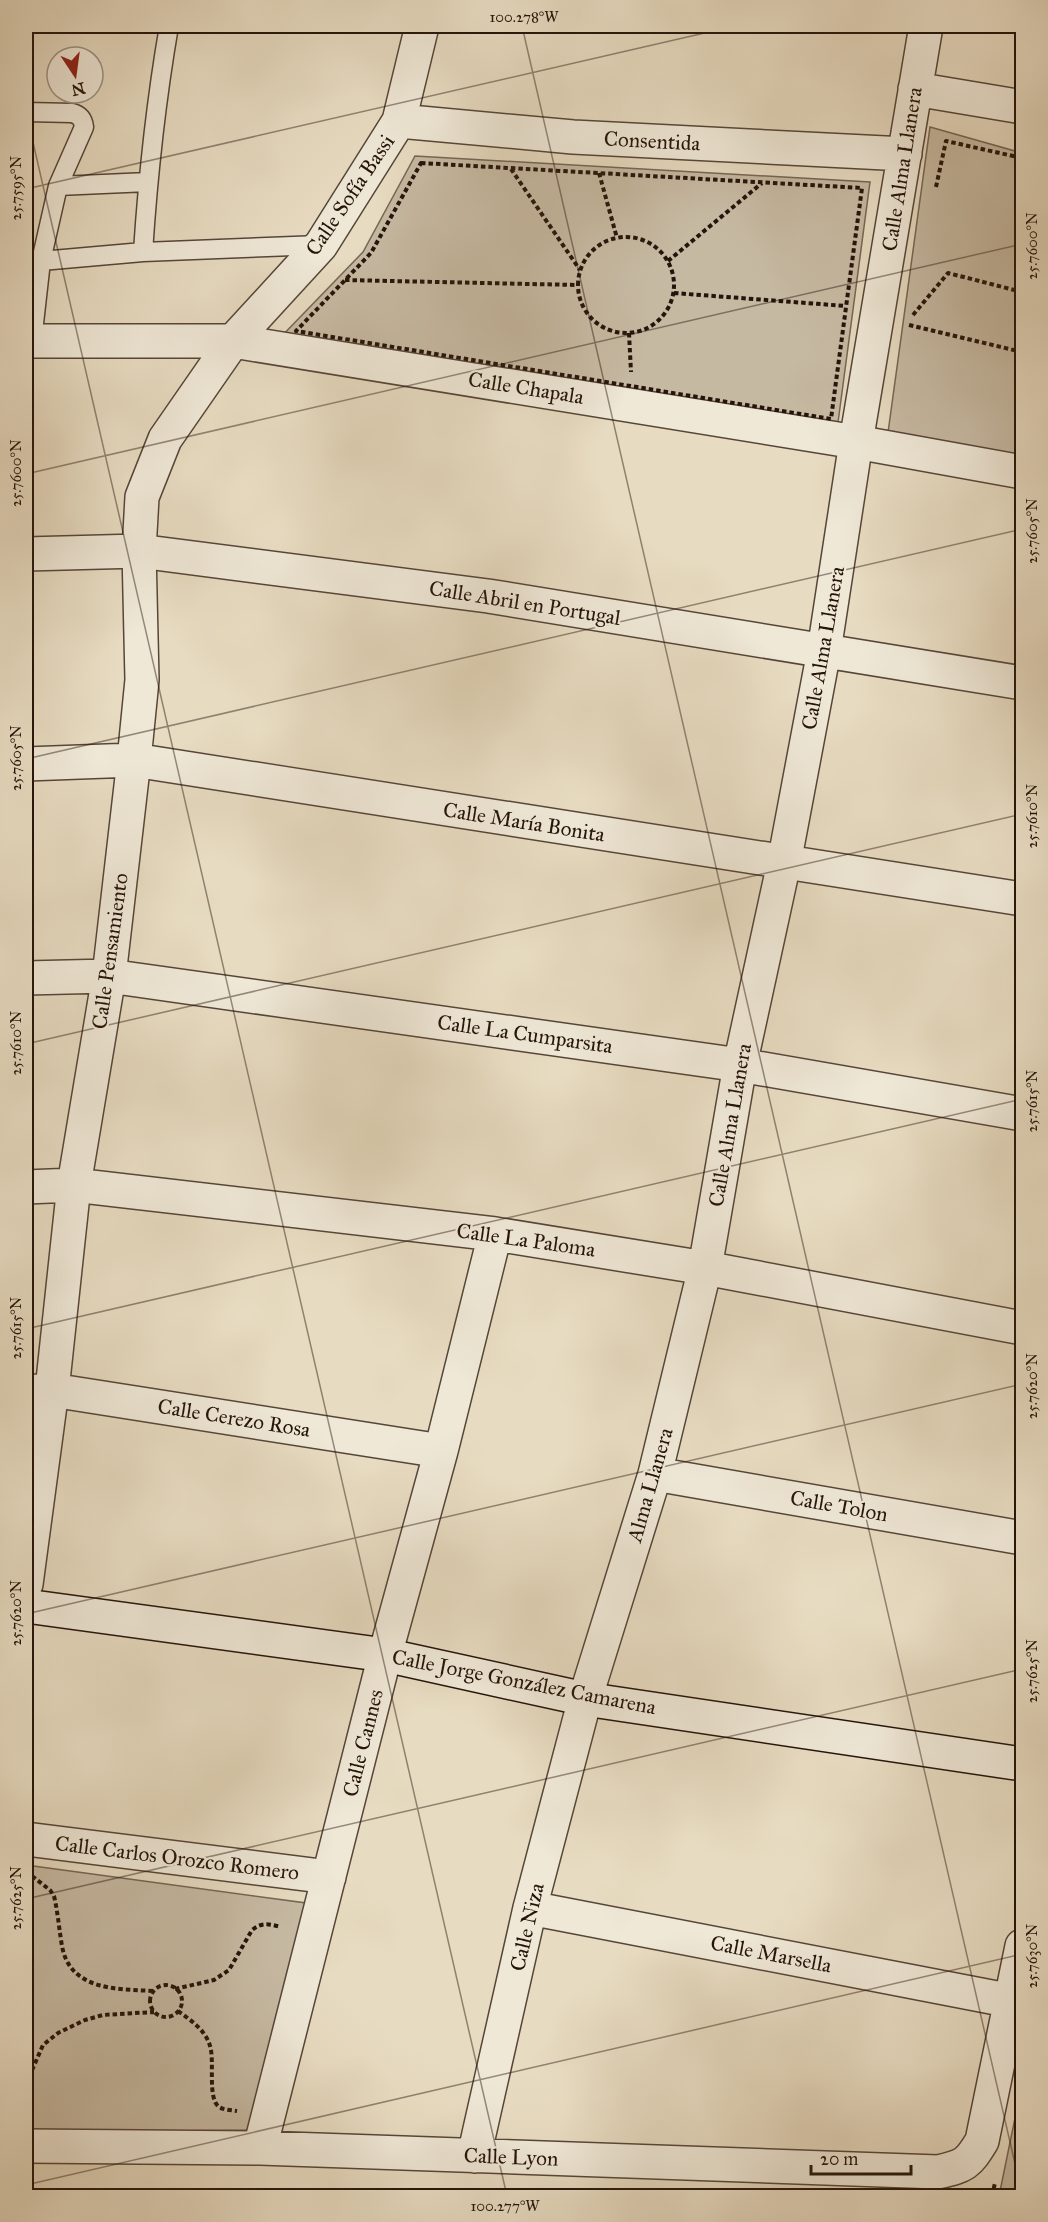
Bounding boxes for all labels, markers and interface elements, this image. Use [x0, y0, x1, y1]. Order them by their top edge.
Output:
text: 100.278°W [489, 8, 559, 26]
north arrow [45, 45, 105, 105]
text: N [69, 78, 87, 100]
street label: Calle Alma Llanera [876, 85, 928, 253]
street label: Consentida [603, 125, 701, 157]
street label: Calle Sofía Bassi [300, 129, 400, 261]
text: 25.7595°N [7, 156, 25, 220]
text: 25.7600°N [1023, 212, 1041, 280]
street label: Calle Chapala [466, 366, 586, 410]
text: 25.7600°N [7, 439, 25, 507]
text: 25.7605°N [1023, 498, 1041, 564]
street label: Calle Alma Llanera [796, 564, 850, 732]
street label: Calle Abril en Portugal [427, 575, 623, 631]
text: 25.7605°N [7, 725, 25, 791]
text: 25.7610°N [1023, 784, 1041, 848]
street label: Calle María Bonita [441, 796, 607, 848]
street label: Calle Pensamiento [86, 871, 134, 1031]
street label: Calle La Cumparsita [436, 1009, 614, 1059]
text: 25.7610°N [7, 1011, 25, 1075]
street label: Calle Alma Llanera [703, 1041, 757, 1209]
text: 25.7615°N [1023, 1069, 1041, 1132]
street label: Calle La Paloma [455, 1217, 597, 1263]
text: 25.7615°N [7, 1296, 25, 1359]
text: 25.7620°N [1023, 1353, 1041, 1419]
street label: Calle Cerezo Rosa [156, 1393, 312, 1443]
street label: Alma Llanera [621, 1425, 679, 1546]
street label: Calle Tolon [788, 1485, 890, 1527]
text: 25.7620°N [7, 1580, 25, 1646]
text: 25.7625°N [1023, 1639, 1041, 1703]
street label: Calle Jorge González Camarena [390, 1644, 658, 1720]
street label: Calle Cannes [337, 1686, 389, 1800]
street label: Calle Carlos Orozco Romero [54, 1830, 301, 1886]
text: 25.7625°N [7, 1866, 25, 1930]
street label: Calle Niza [504, 1880, 550, 1974]
text: 25.7630°N [1023, 1923, 1041, 1988]
street label: Calle Marsella [708, 1930, 834, 1978]
scale bar [811, 2138, 912, 2176]
street label: Calle Lyon [463, 2142, 559, 2172]
text: 20 m [820, 2148, 858, 2170]
text: 100.277°W [470, 2197, 540, 2215]

